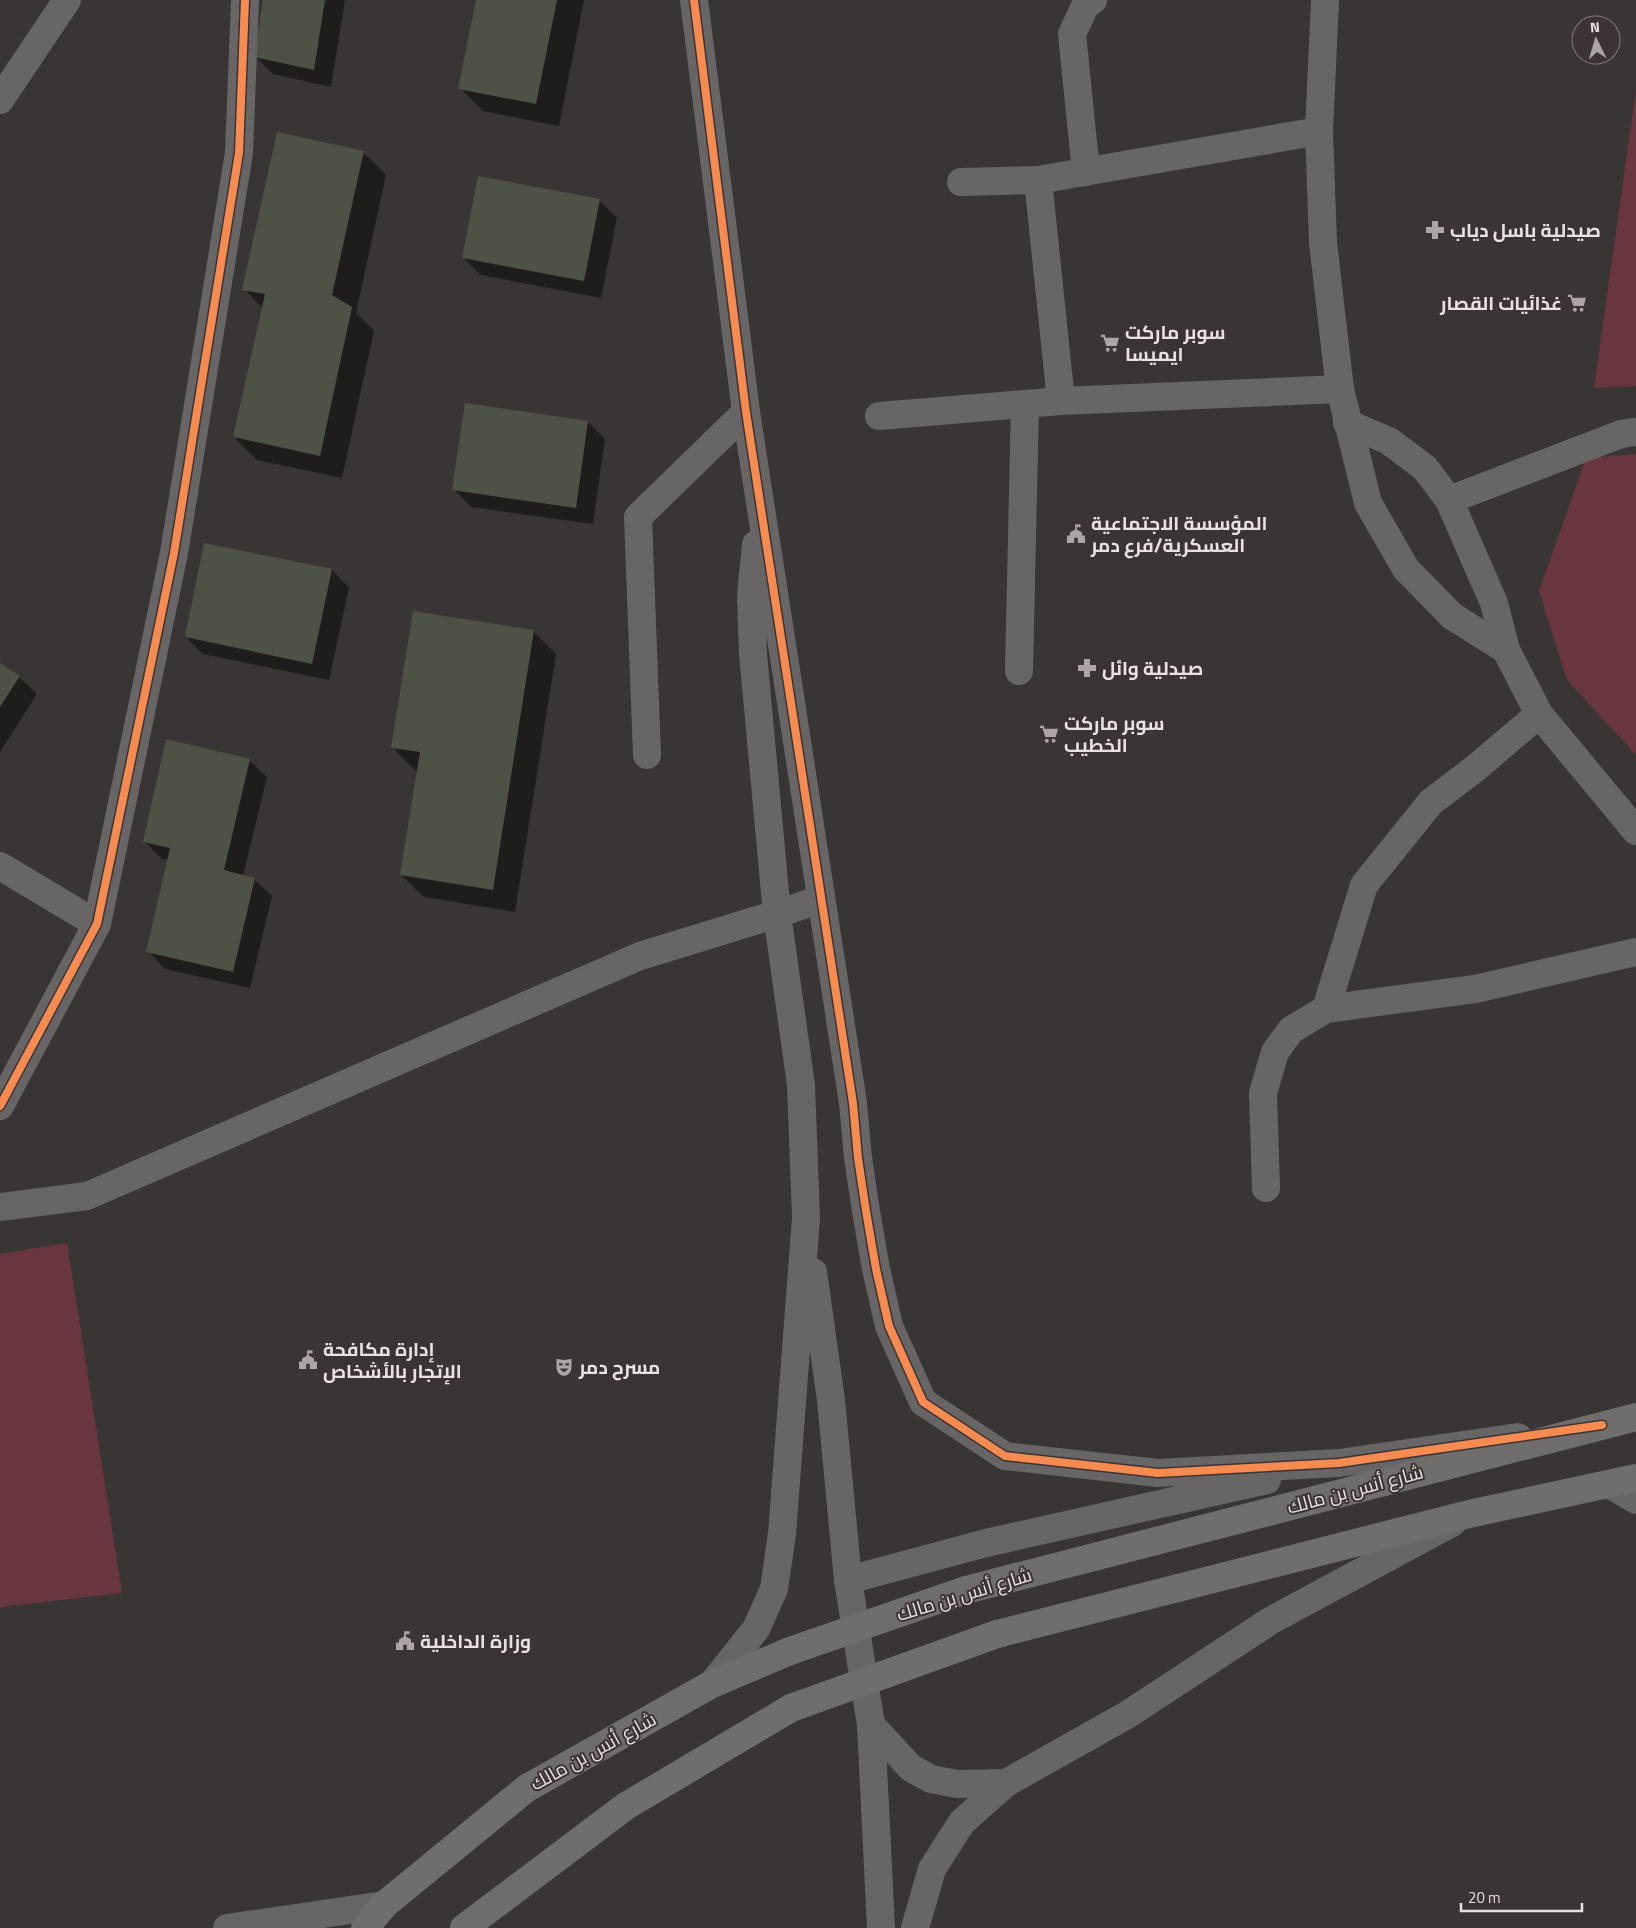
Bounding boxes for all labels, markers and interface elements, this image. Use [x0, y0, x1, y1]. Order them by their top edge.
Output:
north arrow [1571, 15, 1621, 65]
text: N [1589, 16, 1601, 37]
place label: صيدلية باسل دياب [1450, 215, 1601, 244]
pharmacy icon: صيدلية باسل دياب [1424, 219, 1446, 241]
place label: غذائيات القصار [1439, 288, 1562, 317]
supermarket icon: غذائيات القصار [1566, 292, 1588, 314]
place label: سوبر ماركت ايميسا [1125, 317, 1225, 368]
supermarket icon: سوبر ماركت ايميسا [1099, 332, 1121, 354]
place label: المؤسسة الاجتماعية العسكرية/فرع دمر [1090, 508, 1267, 559]
public building icon: المؤسسة الاجتماعية العسكرية/فرع دمر [1065, 523, 1087, 545]
place label: صيدلية وائل [1102, 653, 1203, 682]
pharmacy icon: صيدلية وائل [1076, 657, 1098, 679]
place label: سوبر ماركت الخطيب [1064, 708, 1164, 759]
supermarket icon: سوبر ماركت الخطيب [1038, 723, 1060, 745]
place label: إدارة مكافحة الإتجار بالأشخاص [323, 1334, 462, 1385]
public building icon: إدارة مكافحة الإتجار بالأشخاص [297, 1349, 319, 1371]
place label: مسرح دمر [578, 1352, 660, 1381]
theatre icon: مسرح دمر [553, 1356, 575, 1378]
street label: شارع أنس بن مالك [1283, 1456, 1426, 1521]
street label: شارع أنس بن مالك [893, 1559, 1035, 1628]
place label: وزارة الداخلية [420, 1626, 531, 1655]
public building icon: وزارة الداخلية [394, 1630, 416, 1652]
street label: شارع أنس بن مالك [524, 1704, 661, 1797]
scale bar [1461, 1880, 1582, 1912]
text: 20 m [1468, 1886, 1501, 1909]

